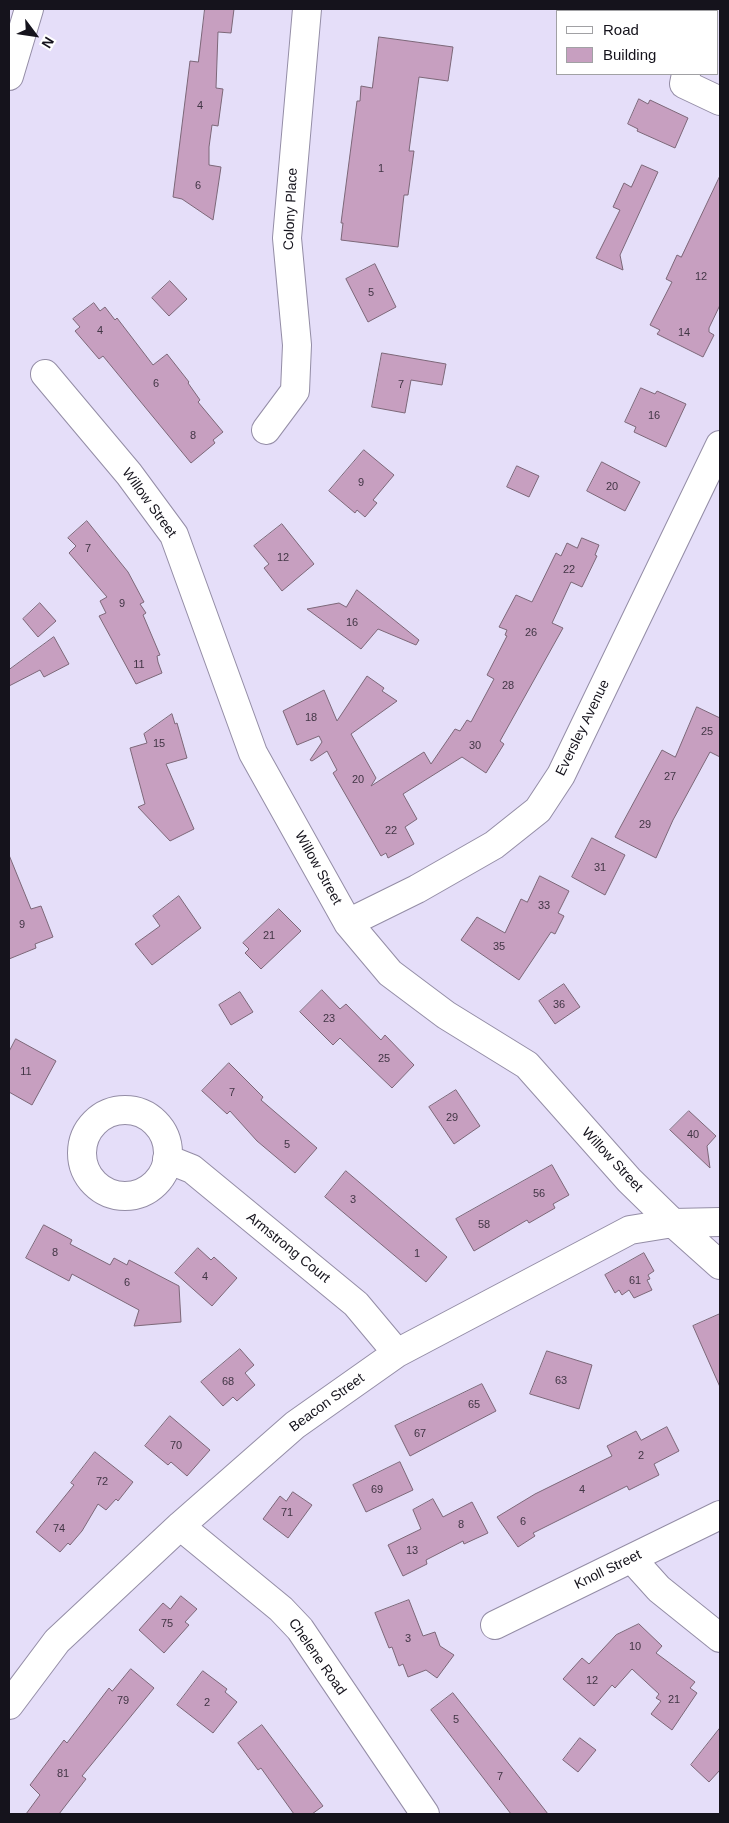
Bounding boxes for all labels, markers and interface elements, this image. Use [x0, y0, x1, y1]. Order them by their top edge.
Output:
north arrow [10, 10, 60, 60]
legend [556, 10, 719, 75]
text: Road [603, 21, 639, 38]
text: N [38, 34, 57, 51]
text: Building [603, 46, 656, 63]
house number: 4 [197, 99, 203, 113]
house number: 1 [378, 162, 384, 176]
street label: Colony Place [280, 167, 302, 251]
house number: 6 [195, 179, 201, 193]
house number: 12 [695, 270, 707, 284]
house number: 5 [368, 286, 374, 300]
house number: 4 [97, 324, 103, 338]
house number: 14 [678, 326, 690, 340]
house number: 6 [153, 377, 159, 391]
house number: 7 [398, 378, 404, 392]
house number: 16 [648, 409, 660, 423]
house number: 8 [190, 429, 196, 443]
street label: Willow Street [118, 465, 180, 541]
house number: 9 [358, 476, 364, 490]
house number: 20 [606, 480, 618, 494]
house number: 7 [85, 542, 91, 556]
house number: 12 [277, 551, 289, 565]
house number: 22 [563, 563, 575, 577]
house number: 9 [119, 597, 125, 611]
house number: 16 [346, 616, 358, 630]
house number: 26 [525, 626, 537, 640]
house number: 11 [133, 658, 145, 672]
street label: Eversley Avenue [552, 677, 614, 779]
house number: 28 [502, 679, 514, 693]
house number: 18 [305, 711, 317, 725]
house number: 25 [701, 725, 713, 739]
house number: 15 [153, 737, 165, 751]
house number: 30 [469, 739, 481, 753]
house number: 27 [664, 770, 676, 784]
house number: 20 [352, 773, 364, 787]
house number: 29 [639, 818, 651, 832]
house number: 22 [385, 824, 397, 838]
street label: Willow Street [291, 828, 345, 908]
house number: 31 [594, 861, 606, 875]
house number: 33 [538, 899, 550, 913]
house number: 9 [19, 918, 25, 932]
house number: 21 [263, 929, 275, 943]
house number: 35 [493, 940, 505, 954]
house number: 36 [553, 998, 565, 1012]
house number: 23 [323, 1012, 335, 1026]
house number: 25 [378, 1052, 390, 1066]
house number: 11 [20, 1065, 32, 1079]
house number: 7 [229, 1086, 235, 1100]
house number: 29 [446, 1111, 458, 1125]
street label: Willow Street [578, 1124, 646, 1196]
house number: 40 [687, 1128, 699, 1142]
house number: 5 [284, 1138, 290, 1152]
house number: 56 [533, 1187, 545, 1201]
house number: 3 [350, 1193, 356, 1207]
street label: Armstrong Court [243, 1209, 333, 1287]
house number: 58 [478, 1218, 490, 1232]
house number: 8 [52, 1246, 58, 1260]
house number: 1 [414, 1247, 420, 1261]
house number: 4 [202, 1270, 208, 1284]
house number: 61 [629, 1274, 641, 1288]
house number: 6 [124, 1276, 130, 1290]
street label: Beacon Street [286, 1370, 368, 1436]
house number: 63 [555, 1374, 567, 1388]
house number: 68 [222, 1375, 234, 1389]
house number: 65 [468, 1398, 480, 1412]
house number: 67 [414, 1427, 426, 1441]
house number: 70 [170, 1439, 182, 1453]
house number: 2 [638, 1449, 644, 1463]
house number: 72 [96, 1475, 108, 1489]
house number: 69 [371, 1483, 383, 1497]
house number: 4 [579, 1483, 585, 1497]
house number: 71 [281, 1506, 293, 1520]
house number: 6 [520, 1515, 526, 1529]
house number: 8 [458, 1518, 464, 1532]
house number: 74 [53, 1522, 65, 1536]
house number: 13 [406, 1544, 418, 1558]
street label: Knoll Street [572, 1547, 644, 1593]
street label: Chelene Road [284, 1616, 350, 1698]
house number: 75 [161, 1617, 173, 1631]
house number: 3 [405, 1632, 411, 1646]
house number: 10 [629, 1640, 641, 1654]
house number: 12 [586, 1674, 598, 1688]
house number: 21 [668, 1693, 680, 1707]
house number: 79 [117, 1694, 129, 1708]
house number: 2 [204, 1696, 210, 1710]
house number: 5 [453, 1713, 459, 1727]
house number: 81 [57, 1767, 69, 1781]
house number: 7 [497, 1770, 503, 1784]

